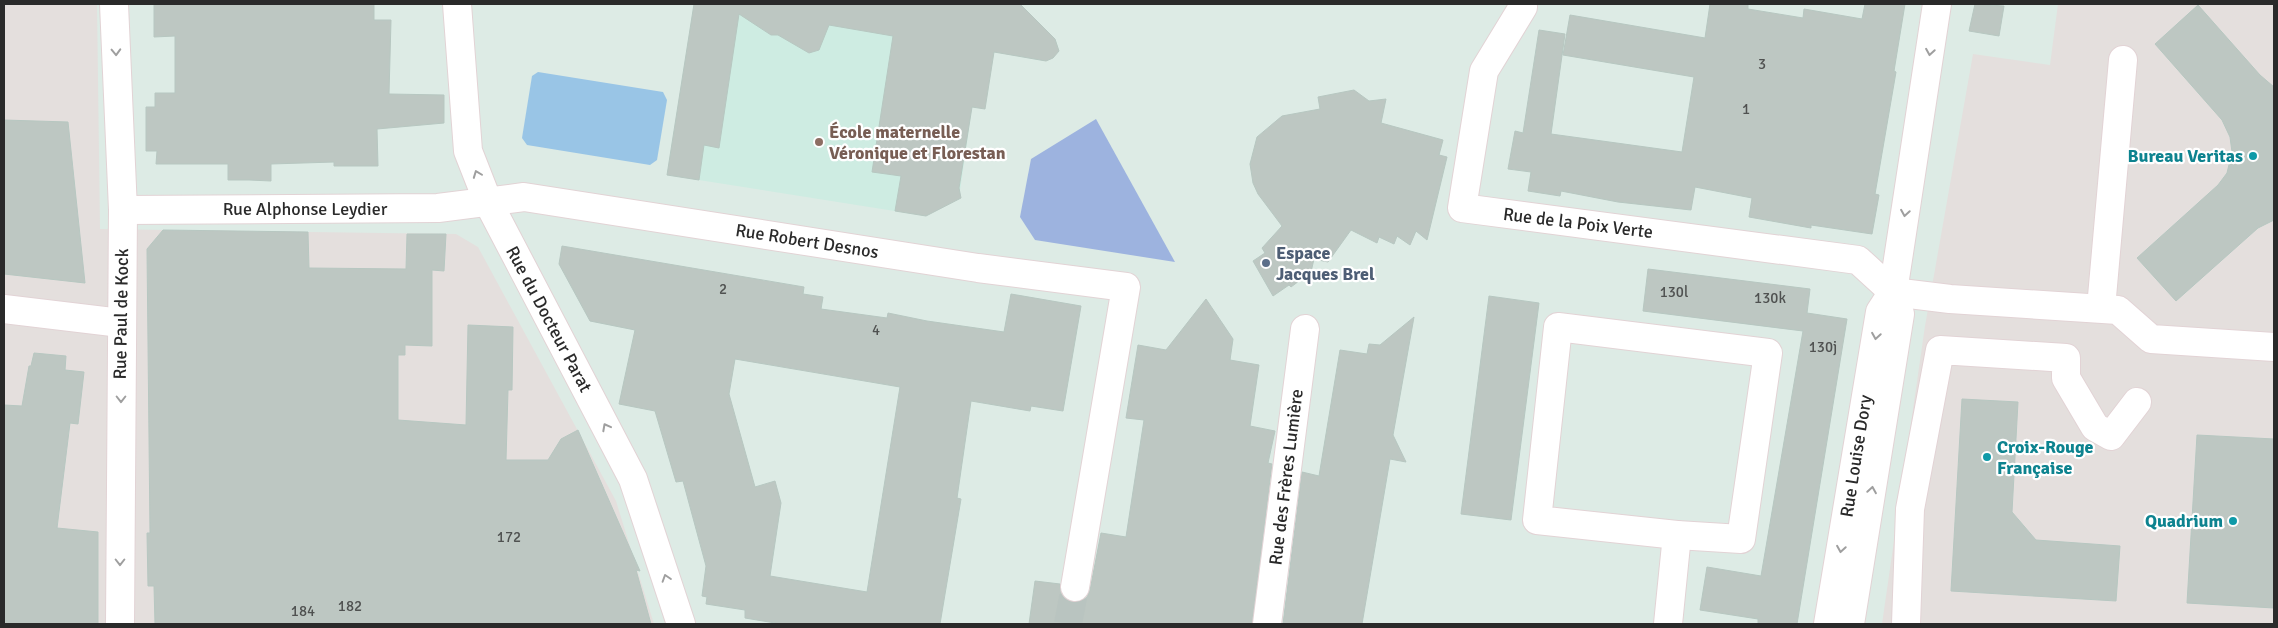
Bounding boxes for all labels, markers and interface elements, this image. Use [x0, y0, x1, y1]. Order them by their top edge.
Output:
one-way arrow [1925, 48, 1935, 56]
one-way arrow [111, 49, 121, 57]
house number: 3 [1758, 55, 1766, 73]
house number: 1 [1742, 100, 1750, 118]
place label: École maternelle Véronique et Florestan [829, 121, 1006, 164]
marker: École maternelle Véronique et Florestan [813, 136, 825, 148]
place label: Bureau Veritas [2127, 145, 2243, 167]
marker: Bureau Veritas [2247, 150, 2259, 162]
one-way arrow [473, 170, 483, 178]
street label: Rue Alphonse Leydier [223, 198, 388, 220]
street label: Rue de la Poix Verte [1502, 203, 1654, 243]
one-way arrow [1901, 208, 1911, 217]
street label: Rue Robert Desnos [734, 219, 880, 263]
street label: Rue du Docteur Parat [501, 242, 597, 396]
place label: Espace Jacques Brel [1276, 242, 1375, 285]
street label: Rue Paul de Kock [109, 248, 133, 380]
marker: Espace Jacques Brel [1260, 257, 1272, 269]
house number: 2 [719, 280, 727, 298]
house number: 130l [1660, 283, 1688, 301]
house number: 130k [1754, 289, 1786, 307]
house number: 4 [872, 321, 880, 339]
one-way arrow [1871, 332, 1881, 341]
house number: 130j [1809, 338, 1837, 356]
street label: Rue des Frères Lumière [1264, 388, 1308, 566]
street label: Rue Louise Dory [1835, 393, 1877, 519]
one-way arrow [116, 396, 126, 403]
one-way arrow [602, 424, 612, 433]
place label: Croix-Rouge Française [1997, 436, 2094, 479]
marker: Croix-Rouge Française [1981, 451, 1993, 463]
one-way arrow [1866, 485, 1876, 494]
place label: Quadrium [2145, 510, 2223, 532]
marker: Quadrium [2227, 515, 2239, 527]
house number: 172 [497, 528, 521, 546]
one-way arrow [1836, 544, 1846, 553]
one-way arrow [115, 558, 125, 566]
one-way arrow [662, 574, 672, 583]
house number: 182 [338, 597, 362, 615]
house number: 184 [291, 602, 315, 620]

